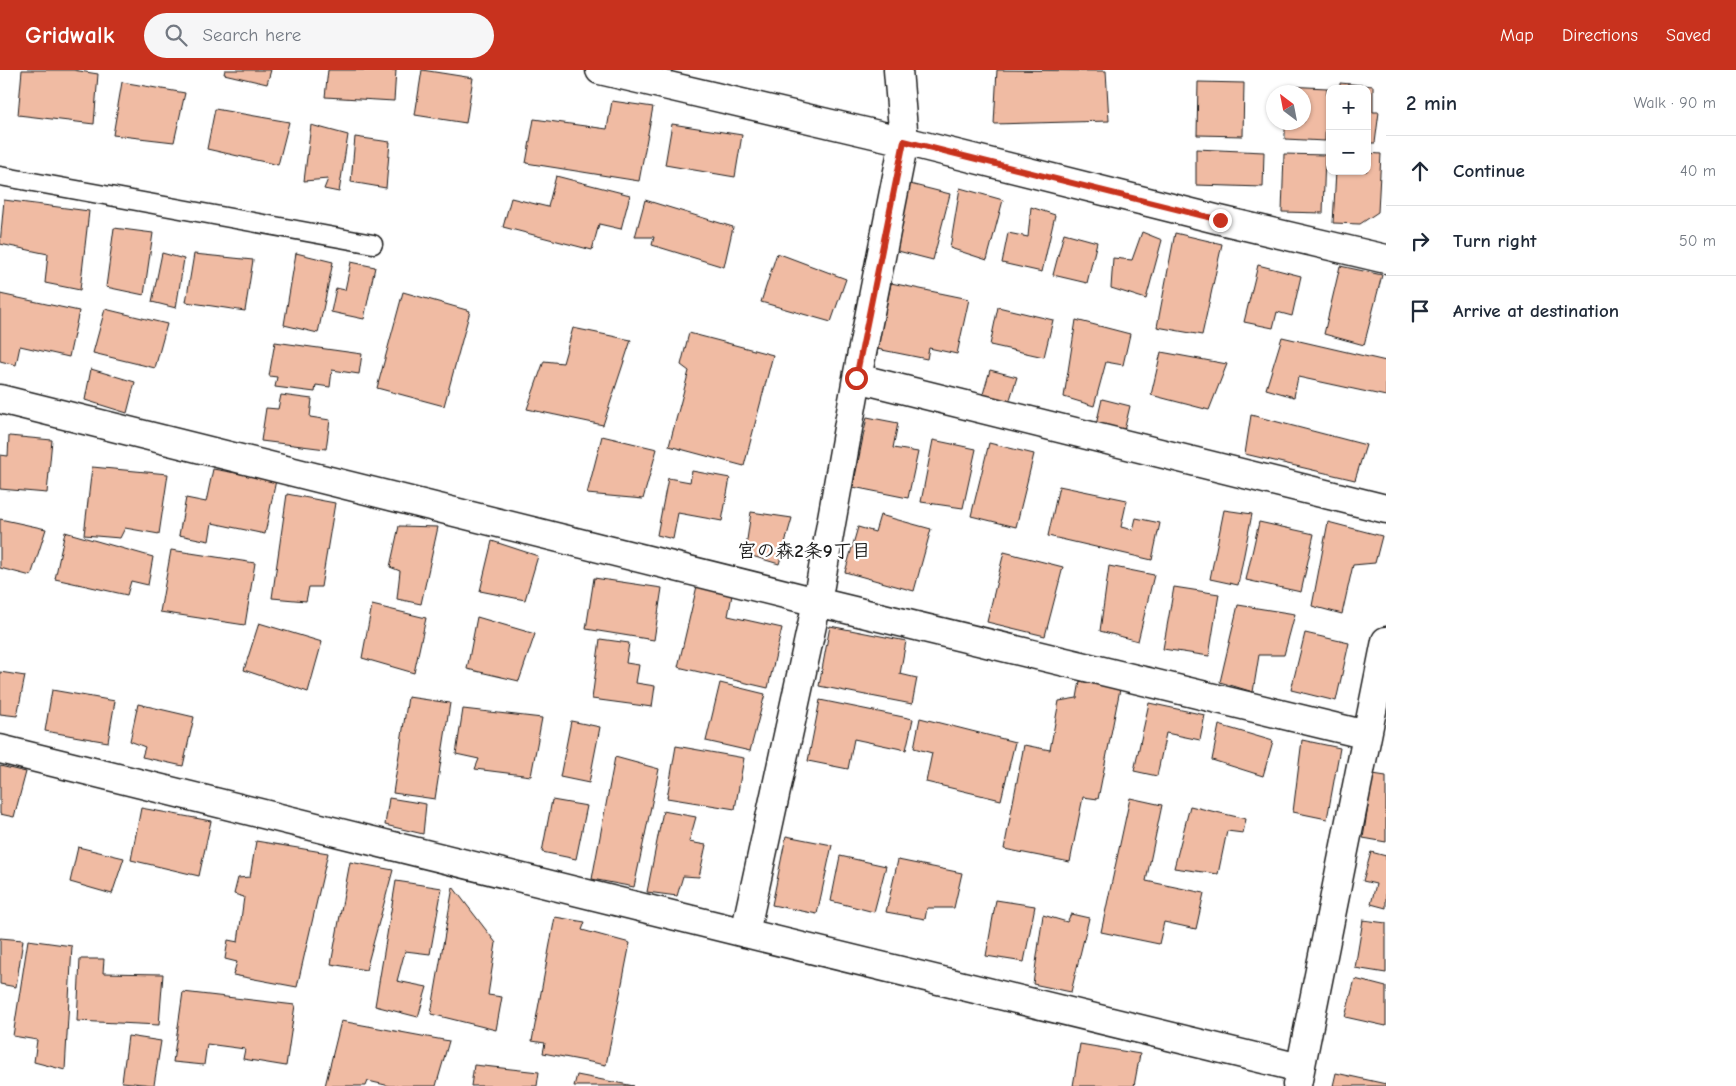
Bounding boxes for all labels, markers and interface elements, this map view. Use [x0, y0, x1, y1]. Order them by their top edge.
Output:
search box [144, 13, 494, 58]
text: Gridwalk [25, 21, 114, 49]
icon: search [162, 21, 190, 49]
text: Search here [202, 24, 301, 46]
text: Map [1500, 25, 1534, 46]
text: Directions [1562, 25, 1638, 46]
text: Saved [1666, 25, 1711, 46]
north arrow [1266, 85, 1311, 130]
map controls [1326, 85, 1371, 175]
button: + [1326, 85, 1371, 130]
text: 2 min [1406, 91, 1457, 115]
text: Walk · 90 m [1633, 94, 1716, 112]
button: − [1326, 130, 1371, 175]
icon: ahead [1406, 157, 1434, 185]
text: Continue [1453, 160, 1525, 182]
text: 40 m [1680, 162, 1716, 180]
route end [1209, 209, 1232, 232]
icon: right [1406, 227, 1434, 255]
text: Turn right [1453, 230, 1537, 252]
text: 50 m [1679, 232, 1716, 250]
icon: arrive [1406, 297, 1434, 325]
text: Arrive at destination [1453, 300, 1619, 322]
route start [845, 367, 868, 390]
district label: 宮の森2条9丁目 [737, 540, 871, 562]

